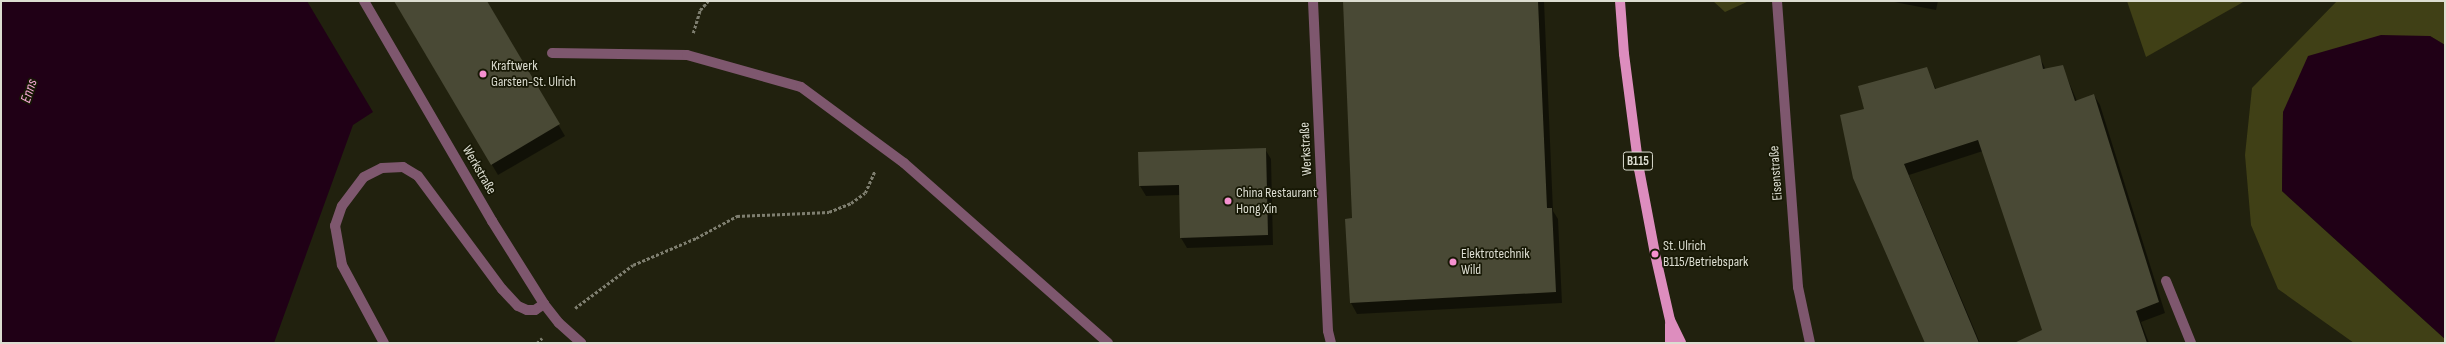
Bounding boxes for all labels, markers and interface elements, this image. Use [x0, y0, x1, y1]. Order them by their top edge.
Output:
place label: Kraftwerk Garsten-St. Ulrich [491, 58, 576, 90]
marker: Kraftwerk Garsten-St. Ulrich [478, 69, 488, 79]
water label: Enns [17, 77, 41, 105]
street label: Werkstraße [1296, 122, 1316, 176]
street label: Werkstraße [458, 143, 500, 197]
street label: Eisenstraße [1766, 145, 1786, 201]
road number: B115 [1622, 150, 1654, 172]
place label: China Restaurant Hong Xin [1236, 185, 1317, 218]
marker: China Restaurant Hong Xin [1223, 196, 1233, 206]
place label: St. Ulrich B115/Betriebspark [1663, 238, 1748, 270]
place label: Elektrotechnik Wild [1461, 246, 1530, 278]
marker: St. Ulrich B115/Betriebspark [1650, 249, 1660, 259]
marker: Elektrotechnik Wild [1448, 257, 1458, 267]

